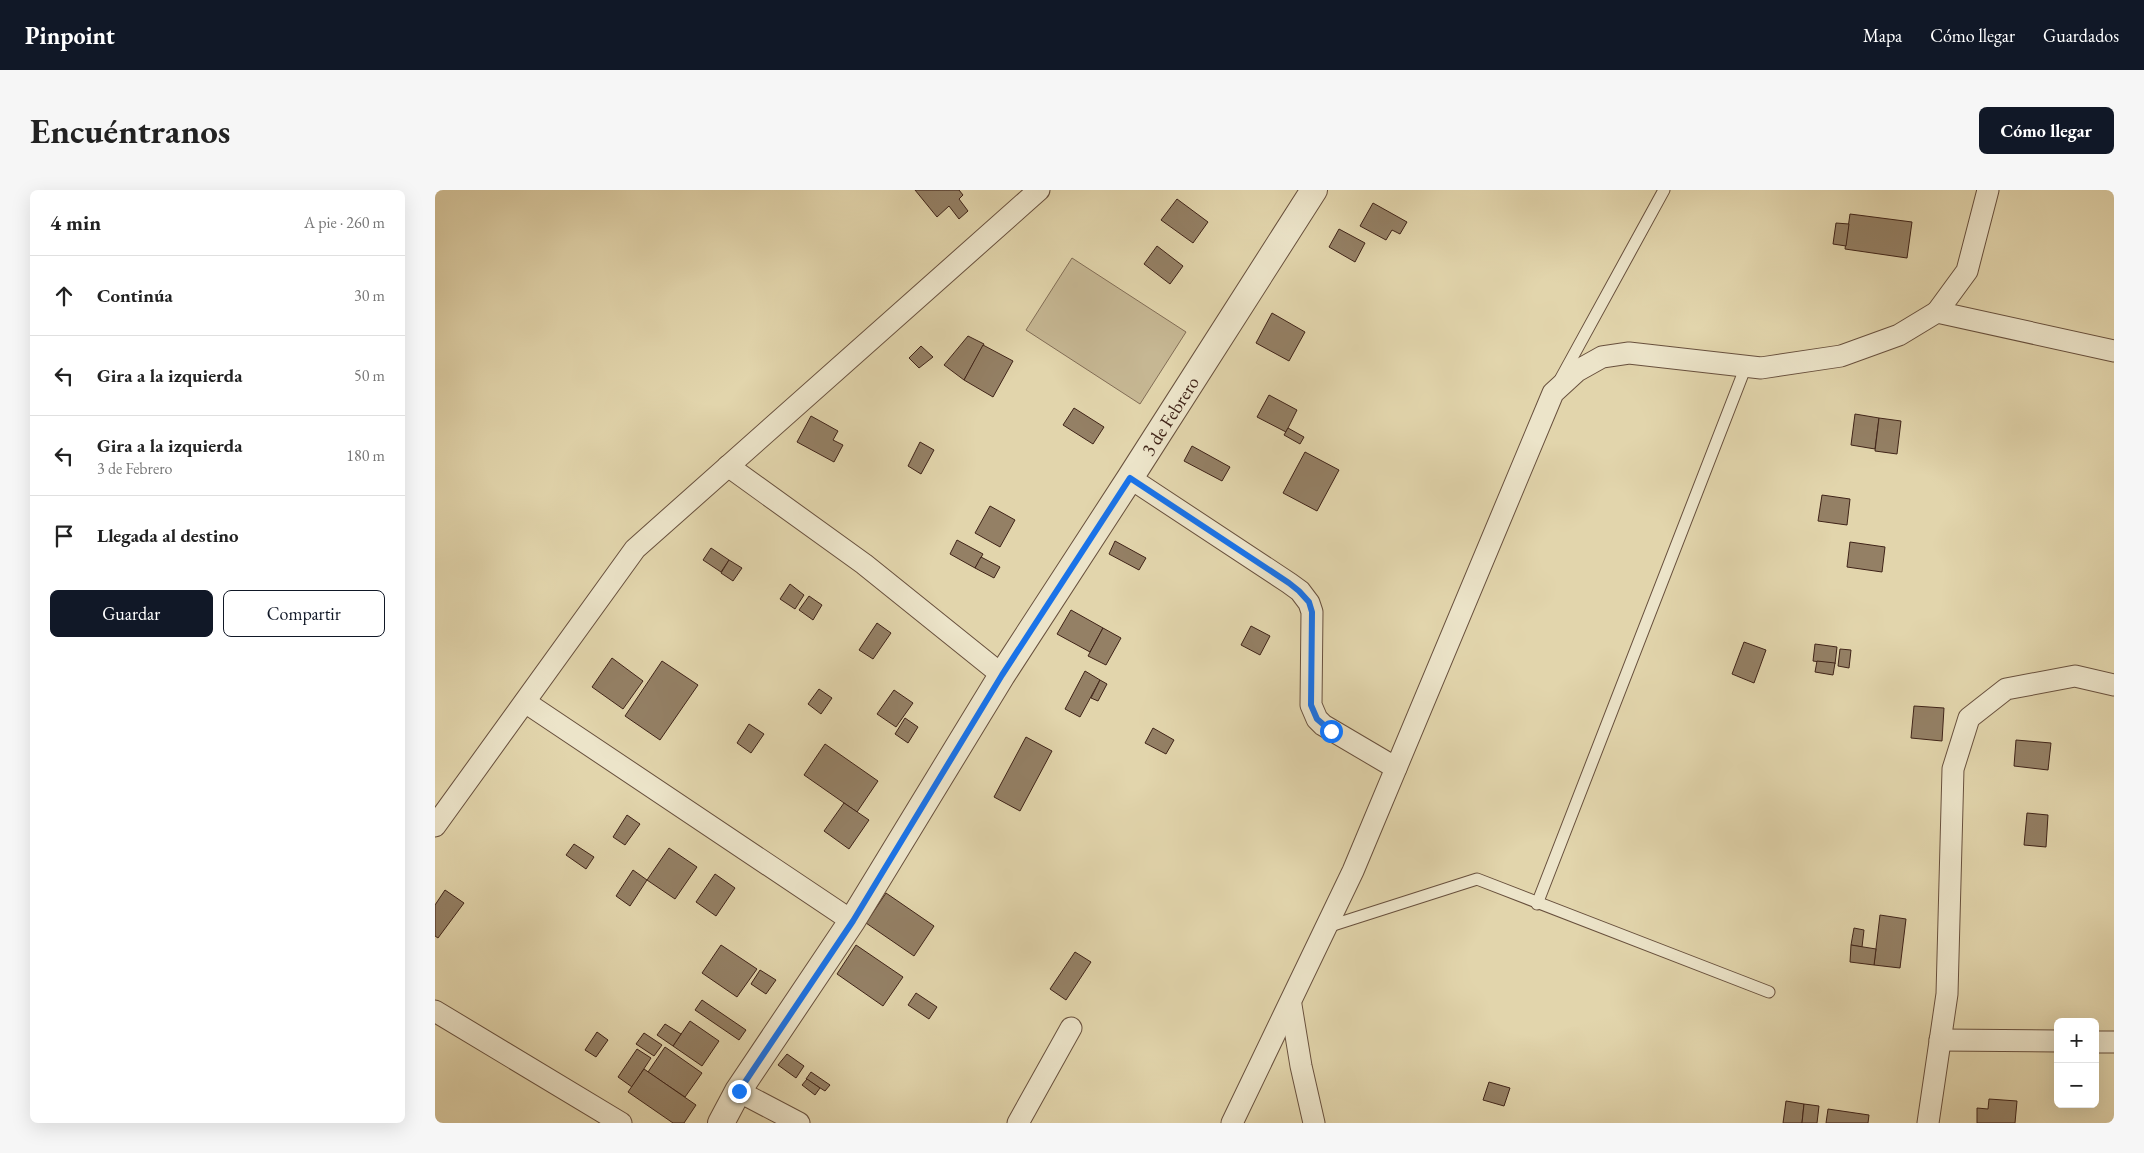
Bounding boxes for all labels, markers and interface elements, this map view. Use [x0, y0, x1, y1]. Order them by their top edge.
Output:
text: Pinpoint [25, 20, 115, 51]
text: Mapa [1863, 24, 1902, 47]
text: Cómo llegar [1930, 24, 2015, 47]
text: Guardados [2043, 24, 2119, 47]
button: Cómo llegar [1979, 107, 2114, 154]
text: Encuéntranos [30, 108, 230, 153]
text: 4 min [50, 209, 101, 236]
text: A pie · 260 m [304, 212, 385, 233]
icon: ahead [50, 282, 78, 310]
text: Continúa [97, 283, 173, 308]
text: 30 m [354, 285, 385, 306]
icon: left [50, 362, 78, 390]
text: Gira a la izquierda [97, 363, 243, 388]
text: 50 m [354, 365, 385, 386]
street label: 3 de Febrero [1135, 371, 1205, 460]
text: Gira a la izquierda [97, 433, 243, 458]
icon: left [50, 442, 78, 470]
text: 180 m [346, 445, 385, 466]
text: 3 de Febrero [97, 458, 172, 479]
icon: arrive [50, 522, 78, 550]
text: Llegada al destino [97, 523, 239, 548]
button: Guardar [50, 590, 213, 637]
button: Compartir [223, 590, 385, 637]
route start [1320, 720, 1343, 743]
map controls [2054, 1018, 2099, 1108]
button: + [2054, 1018, 2099, 1063]
button: − [2054, 1063, 2099, 1108]
route end [728, 1080, 751, 1103]

